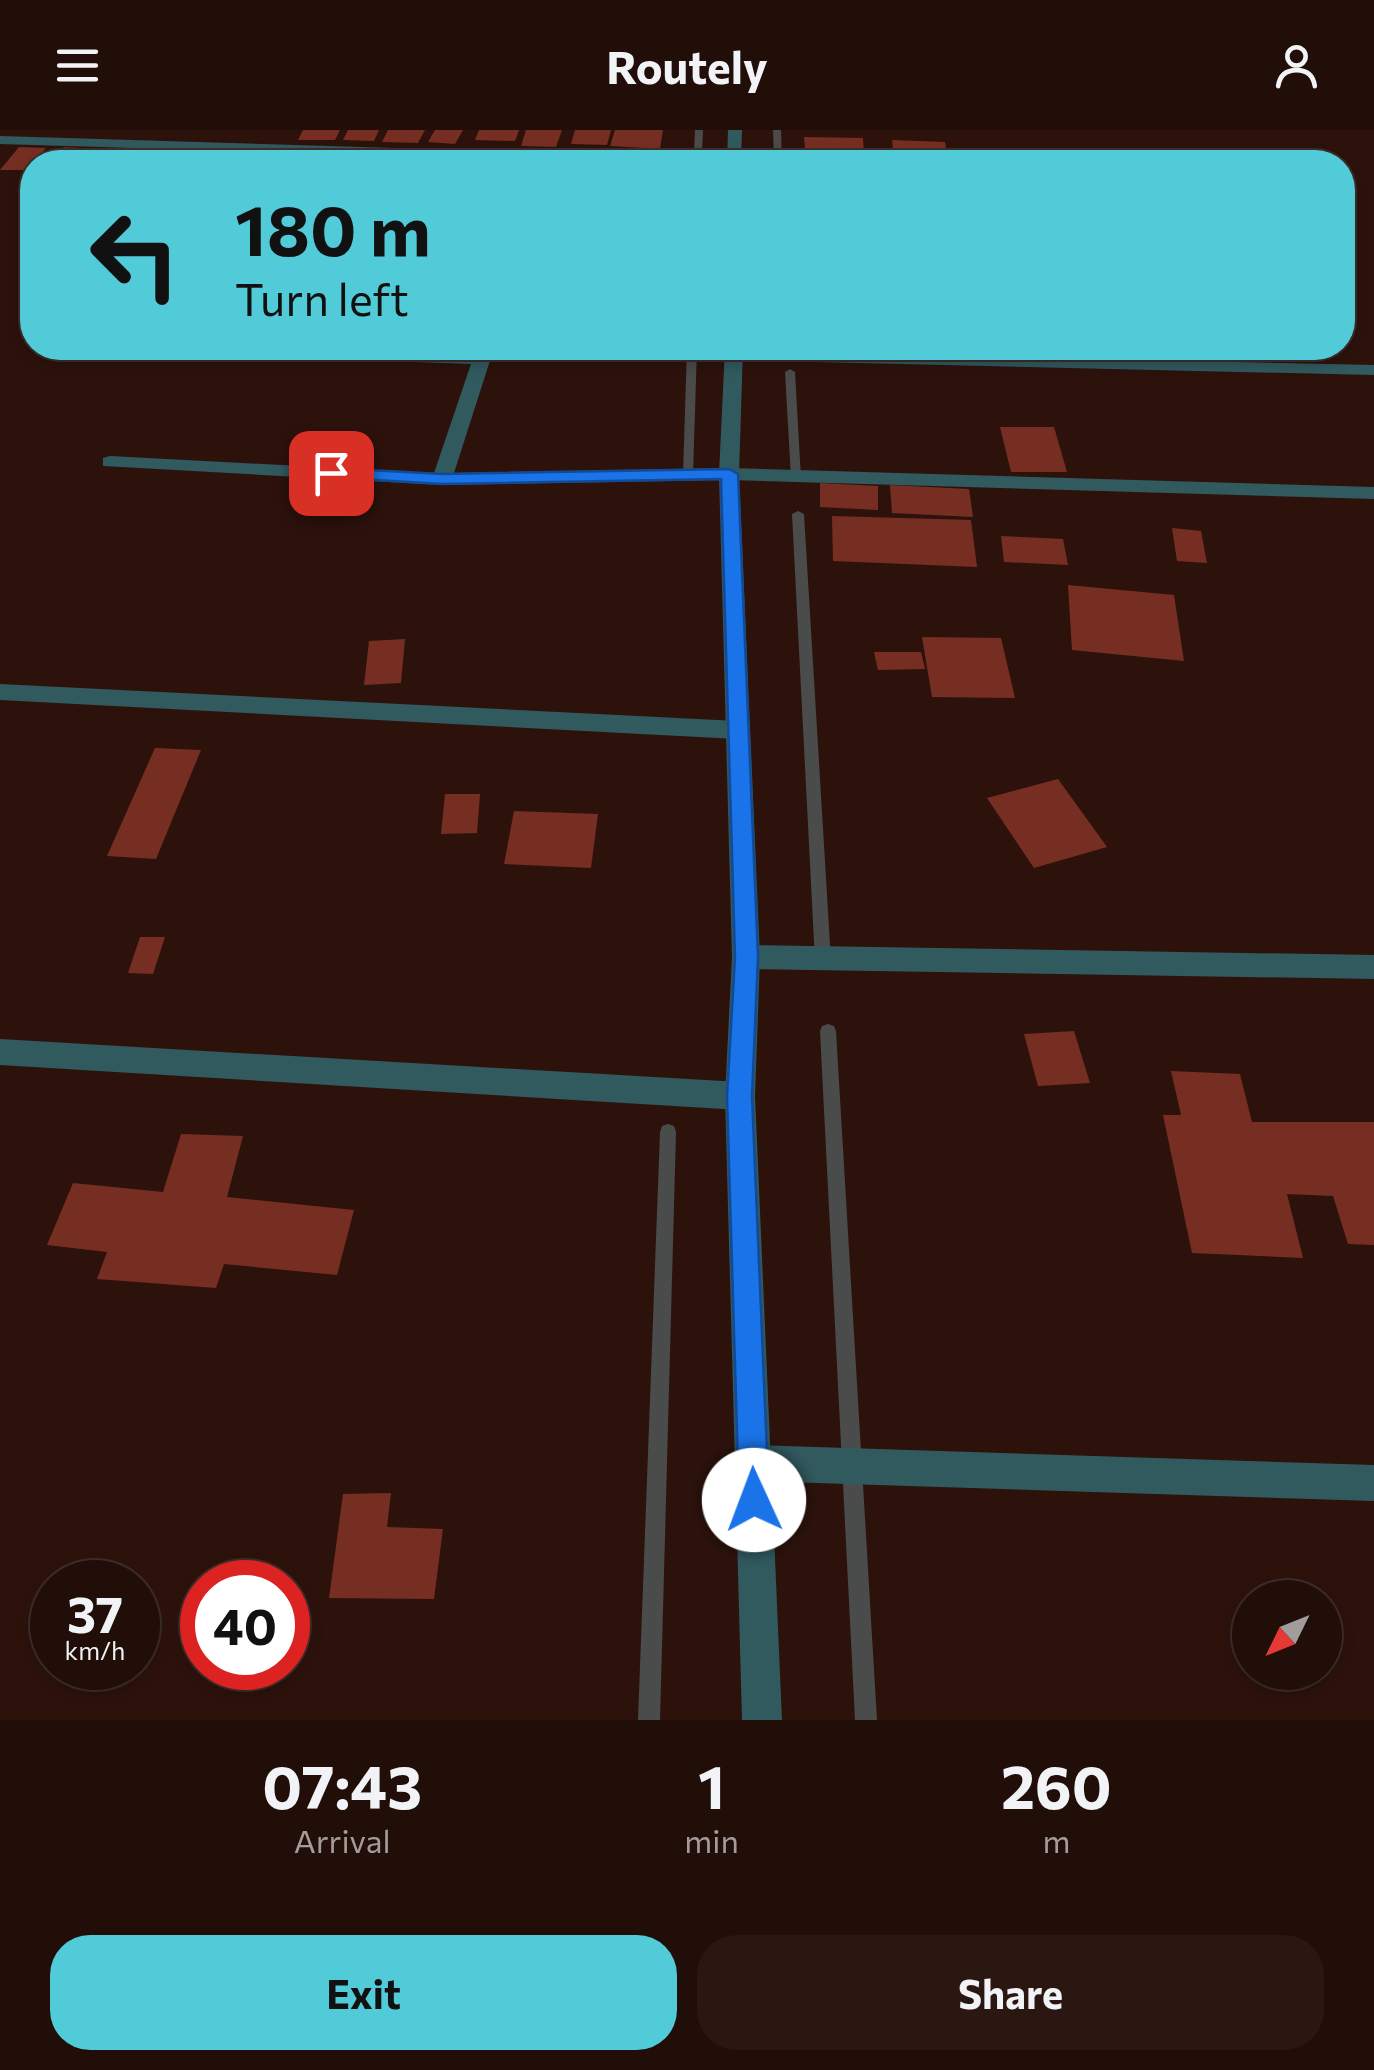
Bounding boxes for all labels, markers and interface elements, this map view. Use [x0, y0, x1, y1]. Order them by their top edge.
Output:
icon: menu [50, 38, 105, 93]
text: Routely [606, 38, 768, 93]
icon: person [1269, 38, 1324, 93]
text: 180 m [235, 185, 431, 270]
icon: left [70, 190, 200, 320]
text: Turn left [235, 270, 409, 325]
pin [289, 431, 374, 516]
icon: arrive [304, 446, 359, 501]
position arrow [702, 1448, 806, 1552]
speed limit sign: 40 [180, 1560, 310, 1690]
north arrow [1232, 1580, 1342, 1690]
map controls [1232, 1580, 1342, 1690]
text: 37 [67, 1582, 123, 1643]
text: km/h [65, 1635, 125, 1665]
text: 07:43 [262, 1748, 422, 1821]
text: 1 [698, 1748, 725, 1821]
text: 260 [1001, 1748, 1112, 1821]
text: Arrival [294, 1820, 391, 1860]
text: min [684, 1820, 739, 1860]
text: m [1042, 1820, 1070, 1860]
button: Exit [50, 1935, 677, 2050]
button: Share [697, 1935, 1324, 2050]

